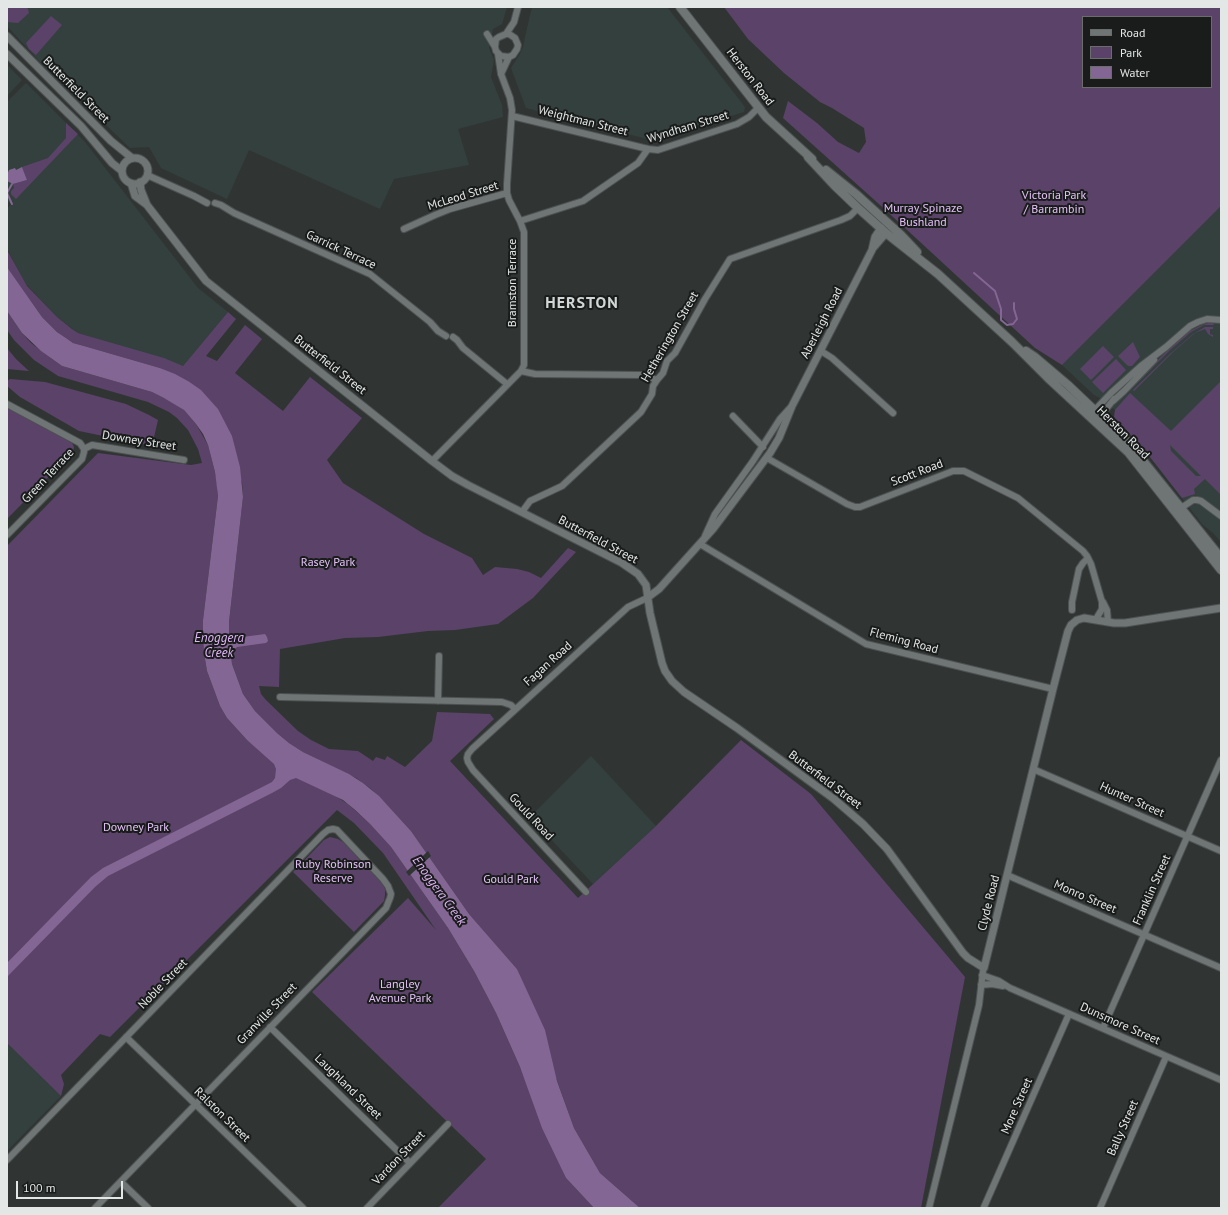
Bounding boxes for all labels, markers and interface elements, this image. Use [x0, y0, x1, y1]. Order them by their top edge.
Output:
legend [1082, 16, 1212, 88]
text: Road [1120, 25, 1145, 40]
street label: Herston Road [723, 45, 777, 109]
text: Park [1120, 45, 1142, 60]
street label: Butterfield Street [40, 54, 112, 126]
text: Water [1120, 65, 1150, 80]
street label: Weightman Street [537, 103, 629, 139]
street label: Wyndham Street [646, 108, 730, 146]
street label: McLeod Street [426, 178, 500, 214]
park label: Victoria Park / Barrambin [1022, 189, 1086, 217]
park label: Murray Spinaze Bushland [884, 202, 962, 230]
street label: Garrick Terrace [304, 227, 378, 273]
street label: Bramston Terrace [506, 239, 520, 327]
street label: Aberleigh Road [798, 285, 846, 361]
street label: Hetherington Street [638, 289, 702, 385]
district label: HERSTON [545, 293, 619, 313]
street label: Butterfield Street [291, 332, 369, 398]
street label: Herston Road [1094, 404, 1152, 462]
street label: Downey Street [101, 428, 177, 454]
street label: Green Terrace [19, 446, 77, 506]
street label: Scott Road [889, 456, 945, 490]
street label: Butterfield Street [556, 513, 640, 567]
park label: Rasey Park [301, 556, 355, 570]
street label: Fleming Road [868, 625, 940, 657]
water label: Enoggera Creek [194, 630, 244, 661]
street label: Fagan Road [521, 639, 575, 689]
street label: Butterfield Street [786, 748, 864, 812]
street label: Hunter Street [1098, 779, 1166, 821]
street label: Gould Road [506, 791, 556, 843]
park label: Downey Park [103, 821, 169, 835]
water label: Enoggera Creek [409, 853, 469, 929]
street label: Franklin Street [1130, 853, 1174, 927]
park label: Ruby Robinson Reserve [295, 858, 371, 886]
park label: Gould Park [483, 873, 539, 887]
street label: Clyde Road [975, 874, 1003, 932]
street label: Monro Street [1051, 877, 1119, 917]
street label: Noble Street [135, 956, 191, 1012]
park label: Langley Avenue Park [369, 978, 431, 1006]
street label: Granville Street [234, 980, 300, 1048]
street label: Dunsmore Street [1078, 1000, 1162, 1048]
street label: Laughland Street [311, 1051, 385, 1123]
street label: More Street [998, 1076, 1036, 1136]
street label: Ralston Street [191, 1085, 253, 1145]
street label: Bally Street [1104, 1098, 1142, 1158]
street label: Vardon Street [370, 1128, 428, 1188]
scale bar [18, 1173, 125, 1199]
text: 100 m [23, 1180, 56, 1195]

